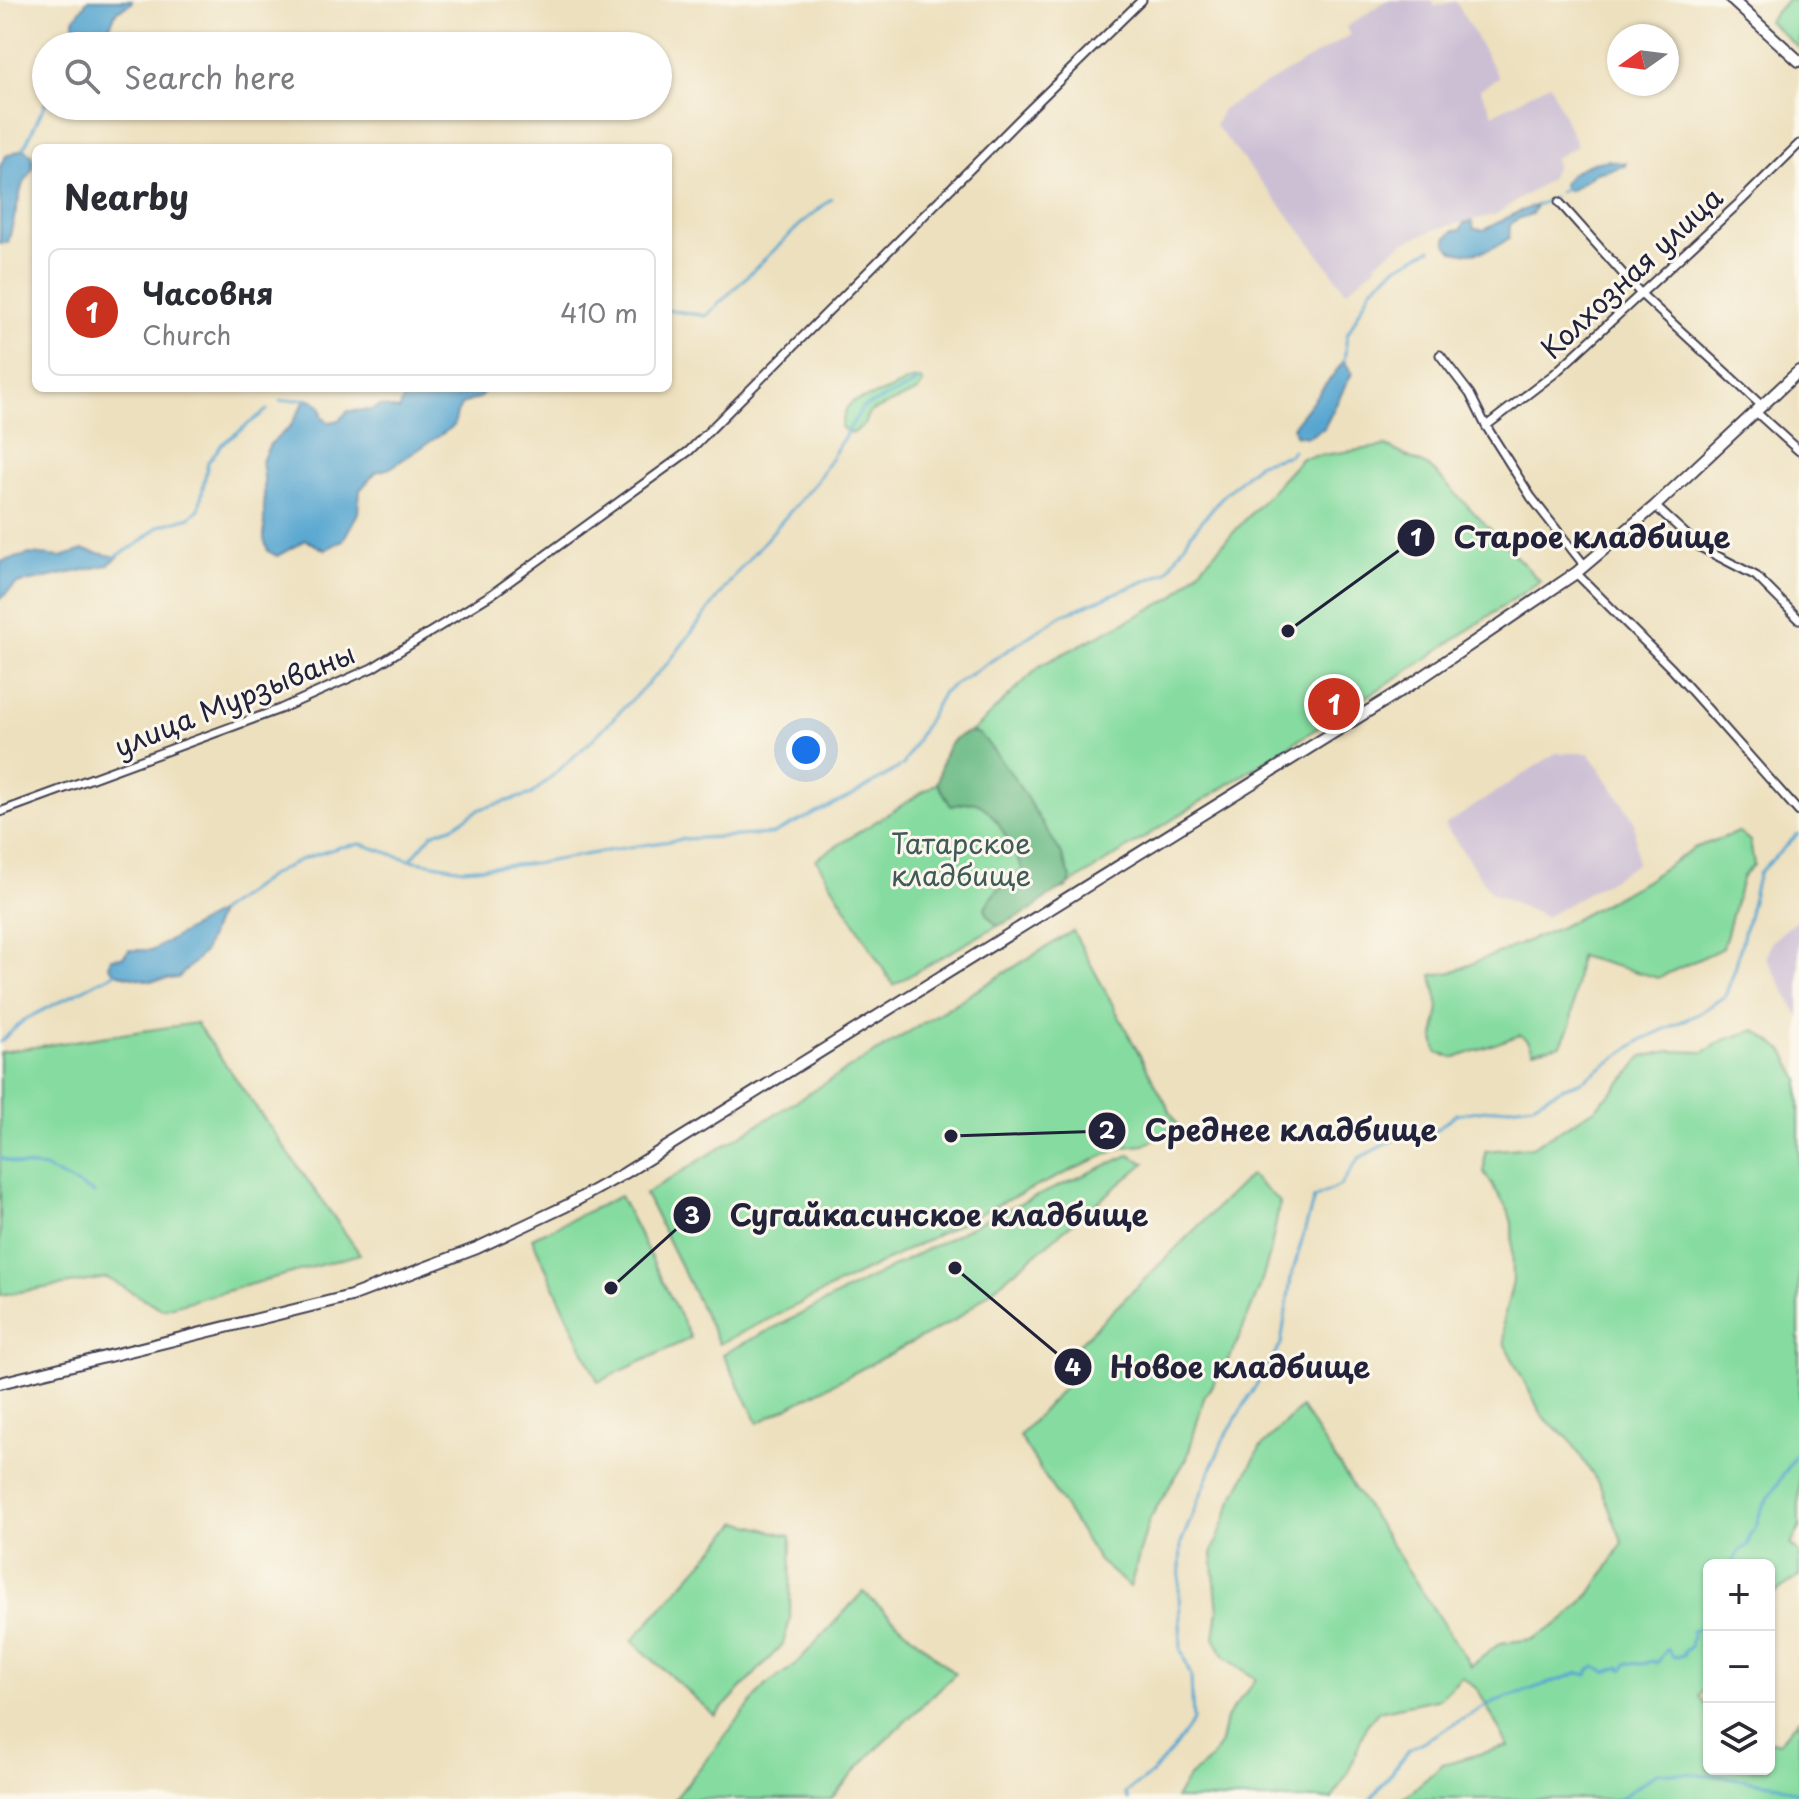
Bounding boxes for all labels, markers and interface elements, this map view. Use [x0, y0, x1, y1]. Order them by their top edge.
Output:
north arrow [1607, 24, 1679, 96]
search box [32, 32, 672, 120]
icon: search [60, 54, 104, 98]
text: Search here [124, 54, 296, 99]
text: Nearby [64, 170, 189, 222]
street label: Колхозная улица [1530, 176, 1732, 368]
text: Часовня [142, 270, 273, 315]
text: 1 [86, 293, 98, 332]
text: 410 m [560, 293, 638, 332]
text: Church [142, 315, 231, 354]
callout: Старое кладбище [1396, 511, 1748, 565]
text: Старое кладбище [1454, 513, 1731, 558]
text: 1 [1410, 518, 1422, 554]
street label: улица Мурзываны [107, 631, 361, 767]
pin: 1 [1308, 674, 1360, 734]
your location [786, 730, 826, 770]
park label: Татарское кладбище [891, 821, 1031, 896]
callout: Среднее кладбище [1087, 1104, 1455, 1158]
text: Среднее кладбище [1145, 1106, 1438, 1151]
text: 2 [1099, 1111, 1116, 1147]
callout: Сугайкасинское кладбище [672, 1188, 1165, 1242]
text: Сугайкасинское кладбище [730, 1191, 1149, 1236]
text: 3 [684, 1196, 700, 1232]
callout: Новое кладбище [1053, 1340, 1387, 1394]
text: Новое кладбище [1110, 1343, 1370, 1388]
text: 4 [1065, 1348, 1081, 1384]
map controls [1703, 1559, 1775, 1775]
button: + [1703, 1559, 1775, 1631]
button: − [1703, 1631, 1775, 1703]
button: layers [1703, 1703, 1775, 1775]

